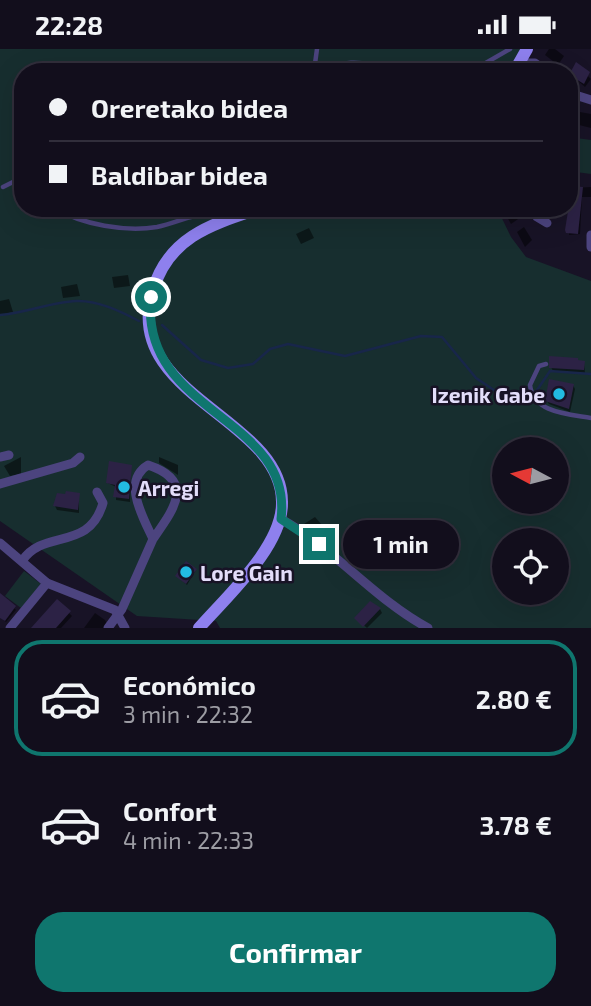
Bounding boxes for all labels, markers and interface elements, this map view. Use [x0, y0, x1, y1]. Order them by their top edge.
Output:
text: 22:28 [35, 9, 103, 40]
text: Oreretako bidea [91, 92, 288, 123]
text: Baldibar bidea [91, 159, 268, 190]
route start [135, 281, 167, 313]
place label: Izenik Gabe [432, 382, 545, 407]
marker: Izenik Gabe [551, 386, 567, 402]
north arrow [492, 437, 569, 515]
map controls [492, 437, 569, 605]
place label: Arregi [138, 475, 199, 500]
marker: Arregi [116, 479, 132, 495]
callout: 1 min [344, 519, 459, 569]
route end [303, 528, 335, 560]
button: locate [492, 528, 569, 605]
text: 1 min [373, 530, 429, 558]
place label: Lore Gain [200, 560, 293, 585]
marker: Lore Gain [178, 564, 194, 580]
icon: car [39, 667, 102, 730]
text: Económico [123, 669, 256, 700]
text: 2.80 € [476, 683, 552, 714]
text: 3 min · 22:32 [123, 700, 253, 728]
icon: car [39, 793, 102, 856]
text: Confort [123, 795, 217, 826]
text: 3.78 € [480, 809, 552, 840]
text: 4 min · 22:33 [123, 826, 254, 854]
button: Confirmar [35, 912, 556, 992]

